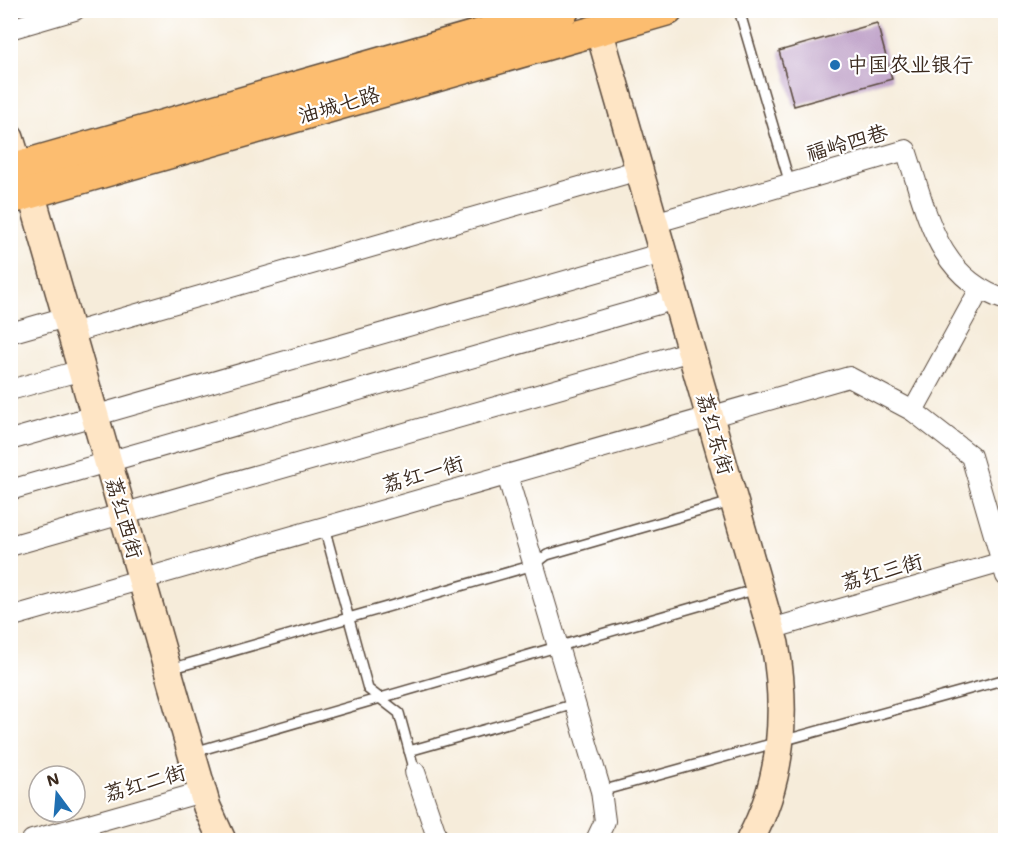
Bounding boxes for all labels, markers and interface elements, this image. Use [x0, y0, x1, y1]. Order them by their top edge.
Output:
place label: 中国农业银行 [847, 50, 973, 77]
marker: 中国农业银行 [828, 58, 842, 72]
street label: 油城七路 [294, 79, 383, 128]
street label: 福岭四巷 [802, 117, 891, 166]
street label: 荔红东街 [692, 389, 741, 478]
street label: 荔红一街 [378, 448, 467, 497]
street label: 荔红西街 [101, 473, 150, 562]
street label: 荔红三街 [837, 546, 926, 595]
street label: 荔红二街 [100, 757, 189, 806]
north arrow [27, 764, 87, 824]
text: N [44, 767, 61, 791]

